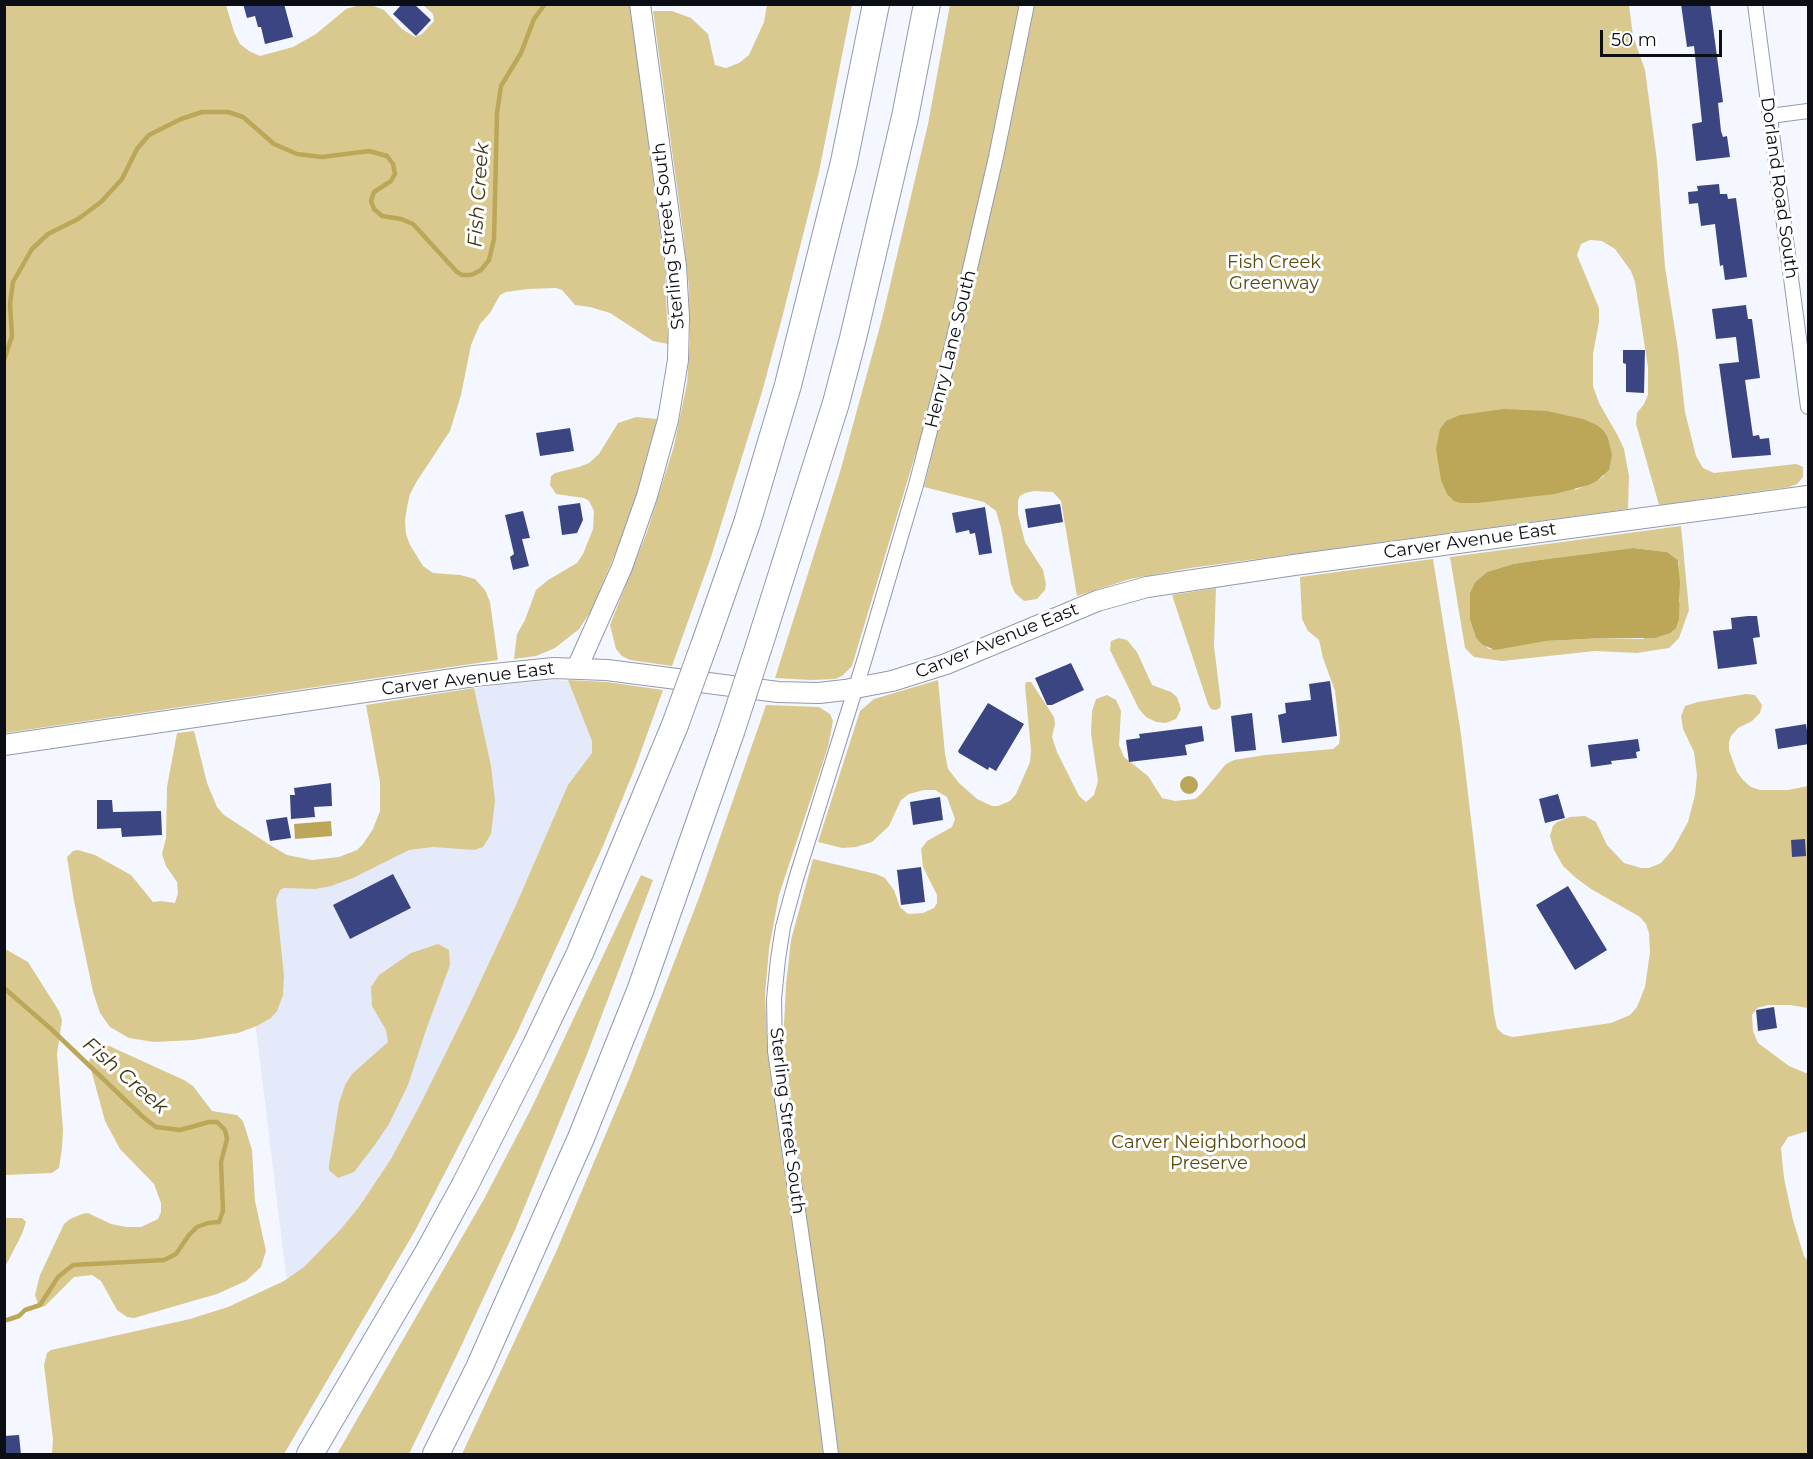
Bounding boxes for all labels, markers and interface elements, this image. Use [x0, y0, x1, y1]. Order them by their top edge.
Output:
scale bar [1603, 18, 1724, 56]
text: 50 m [1611, 29, 1657, 51]
street label: Dorland Road South [1756, 96, 1802, 280]
street label: Sterling Street South [648, 141, 690, 331]
water label: Fish Creek [463, 142, 495, 248]
park label: Fish Creek Greenway [1227, 252, 1321, 294]
street label: Henry Lane South [921, 268, 981, 430]
street label: Carver Avenue East [1382, 518, 1558, 564]
street label: Carver Avenue East [912, 598, 1082, 684]
street label: Carver Avenue East [380, 658, 556, 700]
street label: Sterling Street South [765, 1026, 809, 1216]
water label: Fish Creek [78, 1033, 172, 1119]
park label: Carver Neighborhood Preserve [1111, 1132, 1307, 1174]

